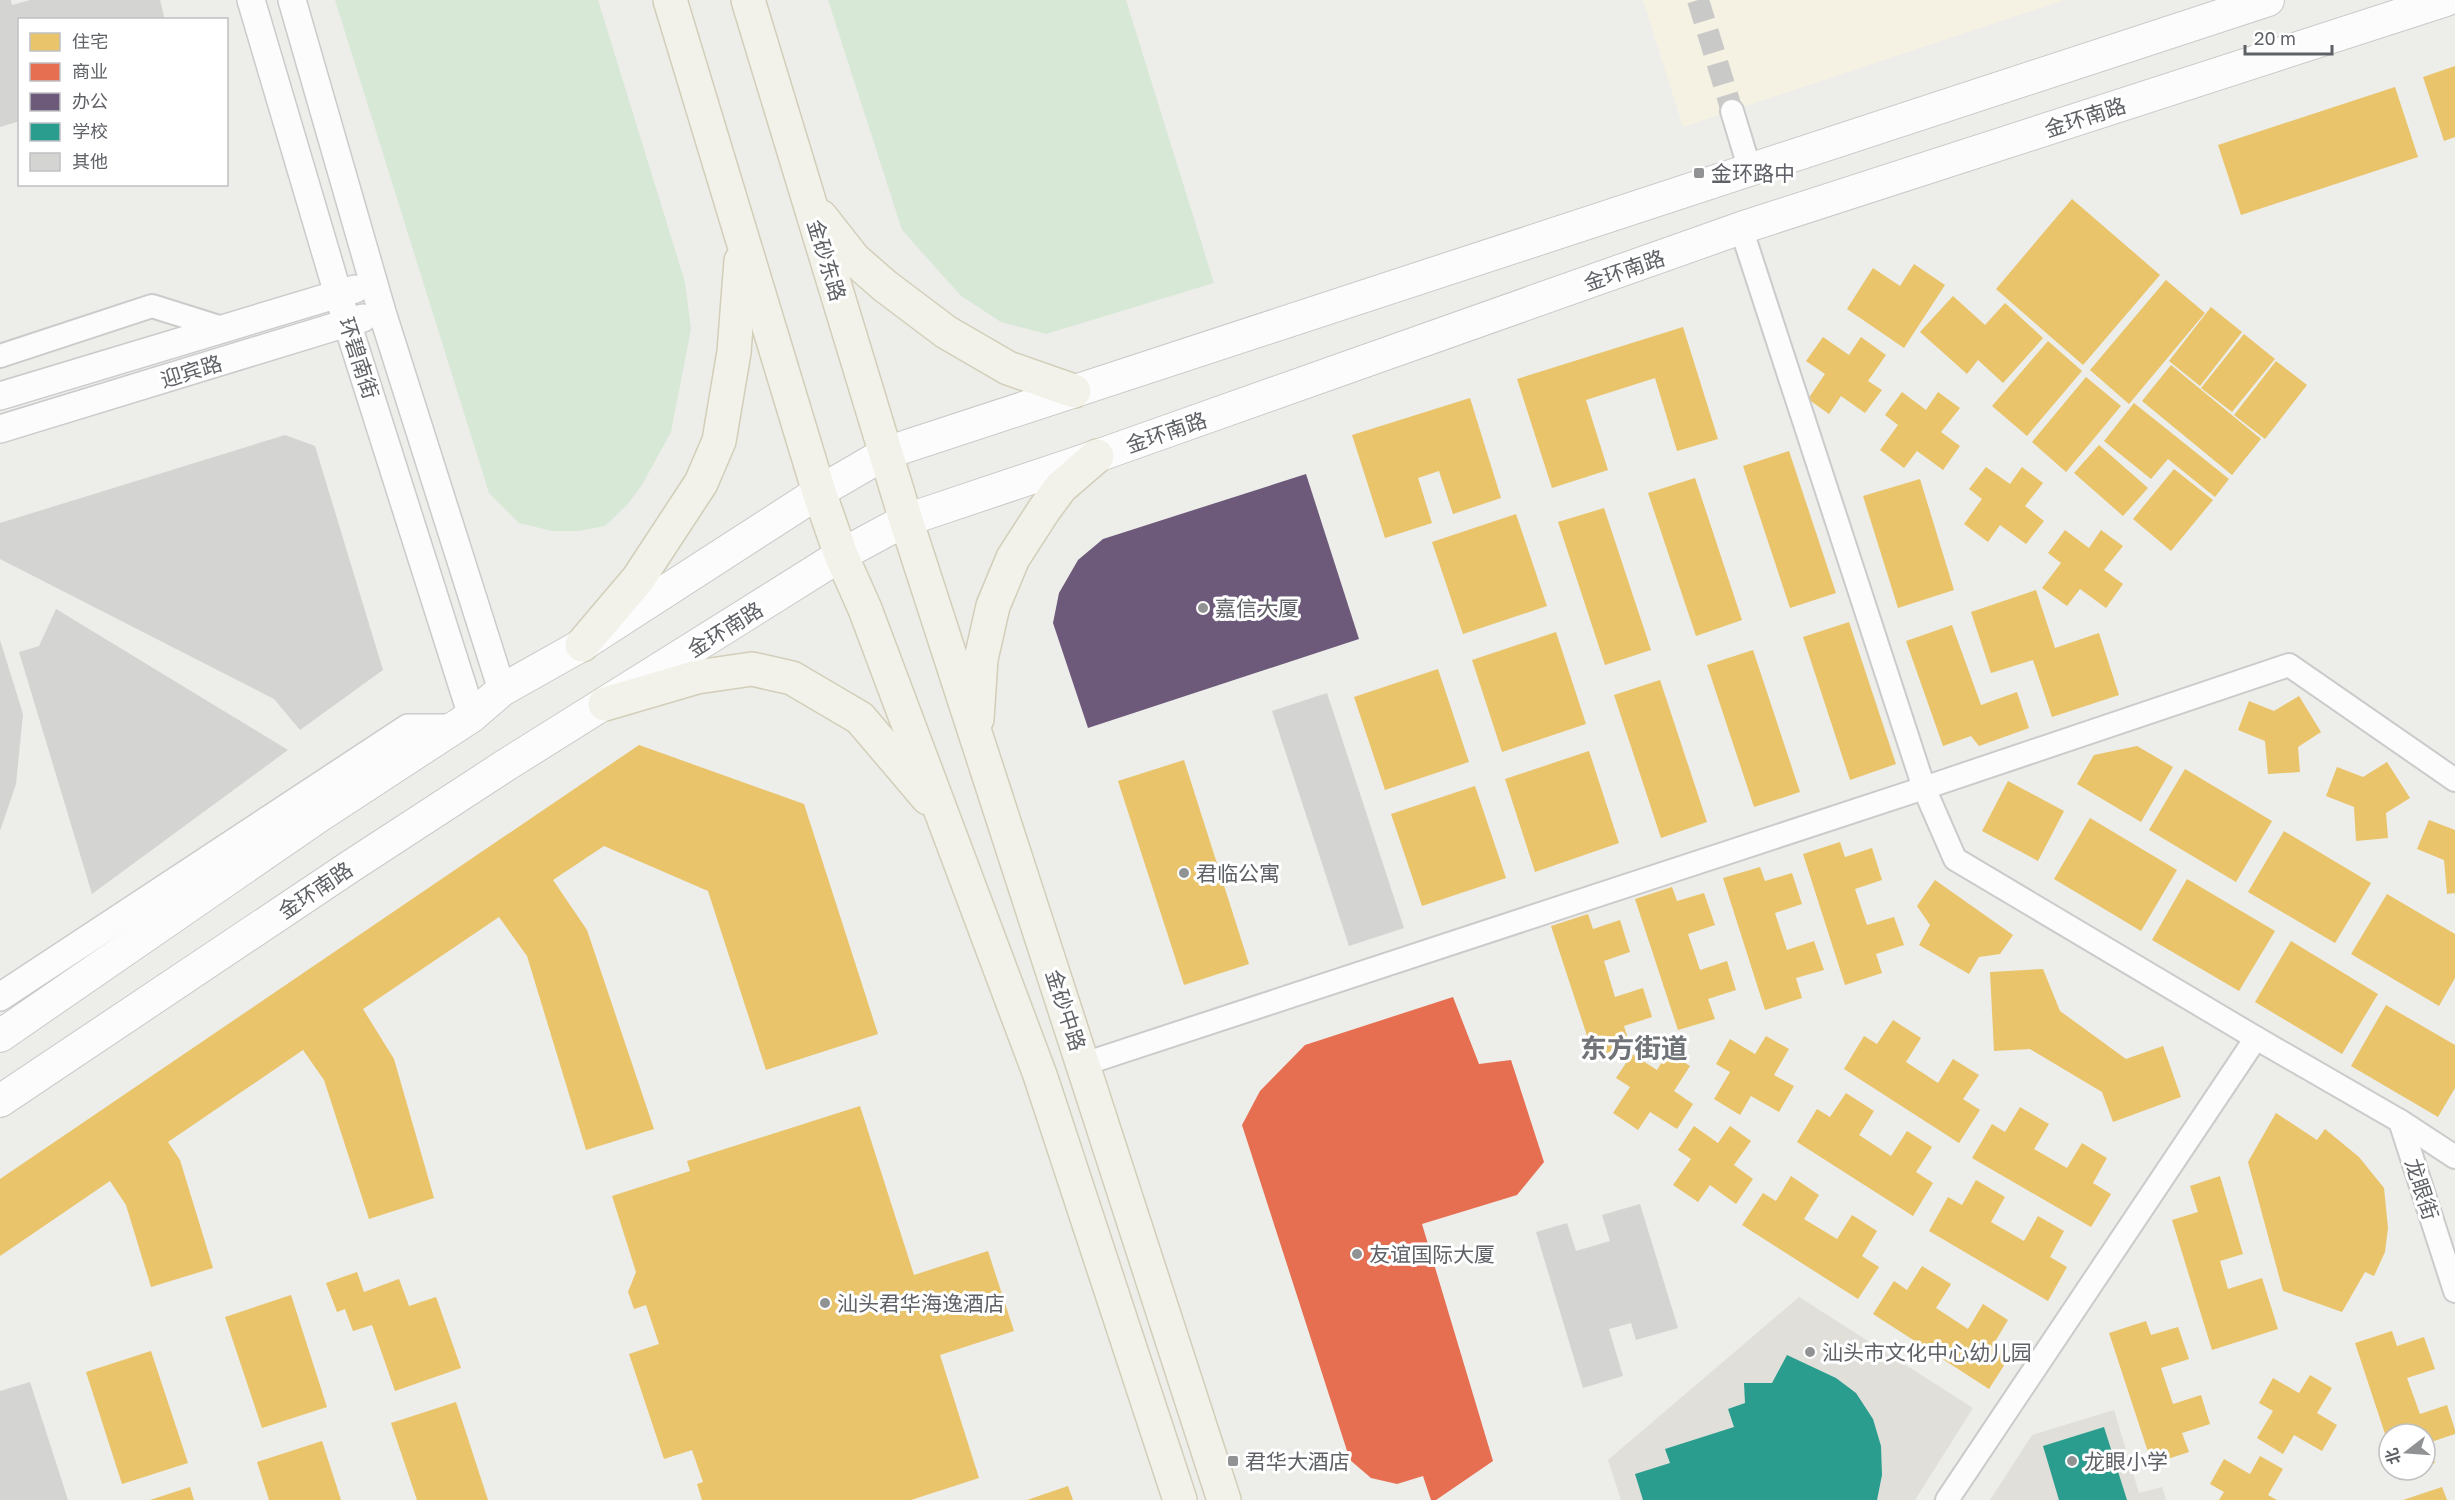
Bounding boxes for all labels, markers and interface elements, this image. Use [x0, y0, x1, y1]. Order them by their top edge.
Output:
legend [18, 18, 228, 186]
scale bar [2245, 18, 2332, 56]
text: 20 m [2254, 27, 2296, 49]
text: 住宅 [72, 30, 108, 52]
text: 商业 [72, 60, 108, 82]
text: 办公 [72, 90, 108, 112]
street label: 金环南路 [2041, 92, 2129, 142]
text: 学校 [72, 120, 108, 142]
text: 其他 [72, 150, 108, 172]
place label: 金环路中 [1711, 160, 1795, 186]
marker: 金环路中 [1692, 166, 1706, 180]
street label: 金砂东路 [802, 216, 852, 304]
street label: 金环南路 [1580, 244, 1668, 296]
street label: 环碧南街 [334, 314, 384, 402]
street label: 迎宾路 [157, 349, 225, 393]
street label: 金环南路 [1122, 406, 1210, 458]
place label: 嘉信大厦 [1215, 595, 1299, 621]
street label: 金环南路 [682, 596, 768, 662]
marker: 嘉信大厦 [1196, 601, 1210, 615]
street label: 金环南路 [273, 856, 357, 924]
place label: 君临公寓 [1196, 860, 1280, 886]
marker: 君临公寓 [1177, 866, 1191, 880]
street label: 金砂中路 [1041, 966, 1091, 1054]
district label: 东方街道 [1580, 1032, 1688, 1064]
street label: 龙眼街 [2400, 1155, 2444, 1223]
place label: 友谊国际大厦 [1369, 1241, 1495, 1267]
marker: 友谊国际大厦 [1350, 1247, 1364, 1261]
place label: 汕头君华海逸酒店 [837, 1290, 1005, 1316]
marker: 汕头君华海逸酒店 [818, 1296, 832, 1310]
place label: 汕头市文化中心幼儿园 [1822, 1339, 2032, 1365]
marker: 汕头市文化中心幼儿园 [1803, 1345, 1817, 1359]
north arrow [2377, 1422, 2437, 1482]
text: 北 [2381, 1446, 2405, 1467]
place label: 君华大酒店 [1245, 1448, 1350, 1474]
place label: 龙眼小学 [2084, 1448, 2168, 1474]
marker: 君华大酒店 [1226, 1454, 1240, 1468]
marker: 龙眼小学 [2065, 1454, 2079, 1468]

